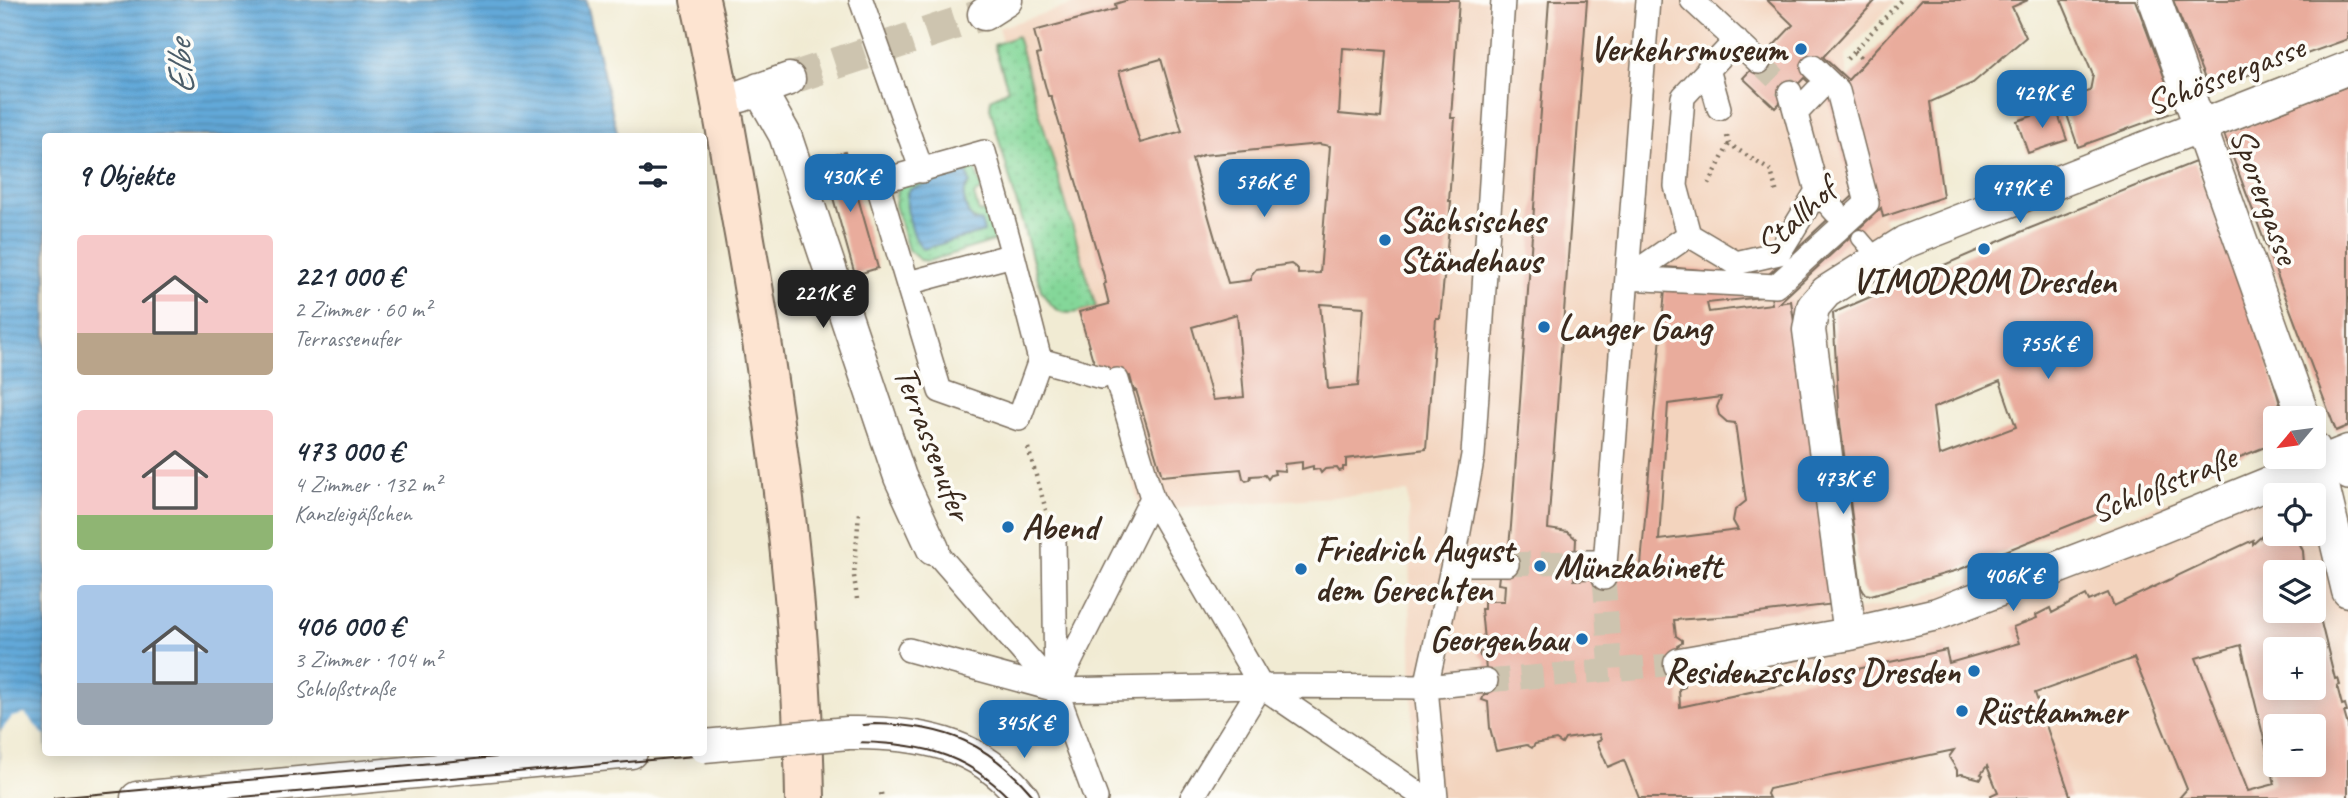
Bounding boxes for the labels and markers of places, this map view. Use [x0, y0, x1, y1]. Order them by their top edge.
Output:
place label: Verkehrsmuseum [1590, 27, 1790, 72]
marker: Verkehrsmuseum [1793, 41, 1809, 57]
pin: 429K € [1985, 71, 2099, 130]
pin: 430K € [793, 154, 907, 214]
pin: 576K € [1207, 160, 1321, 219]
pin: 479K € [1963, 166, 2077, 225]
place label: Sächsisches Ständehaus [1399, 198, 1548, 283]
marker: Sächsisches Ständehaus [1377, 232, 1393, 248]
marker: VIMODROM Dresden [1976, 241, 1992, 257]
place label: VIMODROM Dresden [1852, 259, 2117, 304]
pin: 221K € [766, 270, 880, 330]
place label: Langer Gang [1558, 305, 1714, 350]
marker: Langer Gang [1536, 319, 1552, 335]
pin: 755K € [1991, 322, 2105, 381]
pin: 473K € [1786, 456, 1900, 516]
place label: Abend [1022, 505, 1103, 550]
marker: Abend [1000, 519, 1016, 535]
place label: Friedrich August dem Gerechten [1315, 527, 1518, 612]
place label: Münzkabinett [1554, 544, 1725, 589]
pin: 406K € [1956, 554, 2070, 613]
marker: Münzkabinett [1532, 558, 1548, 574]
marker: Friedrich August dem Gerechten [1293, 561, 1309, 577]
place label: Georgenbau [1430, 617, 1571, 662]
marker: Georgenbau [1574, 631, 1590, 647]
place label: Residenzschloss Dresden [1665, 649, 1961, 694]
marker: Residenzschloss Dresden [1966, 663, 1982, 679]
place label: Rüstkammer [1976, 689, 2130, 734]
pin: 345K € [967, 700, 1081, 760]
marker: Rüstkammer [1954, 703, 1970, 719]

